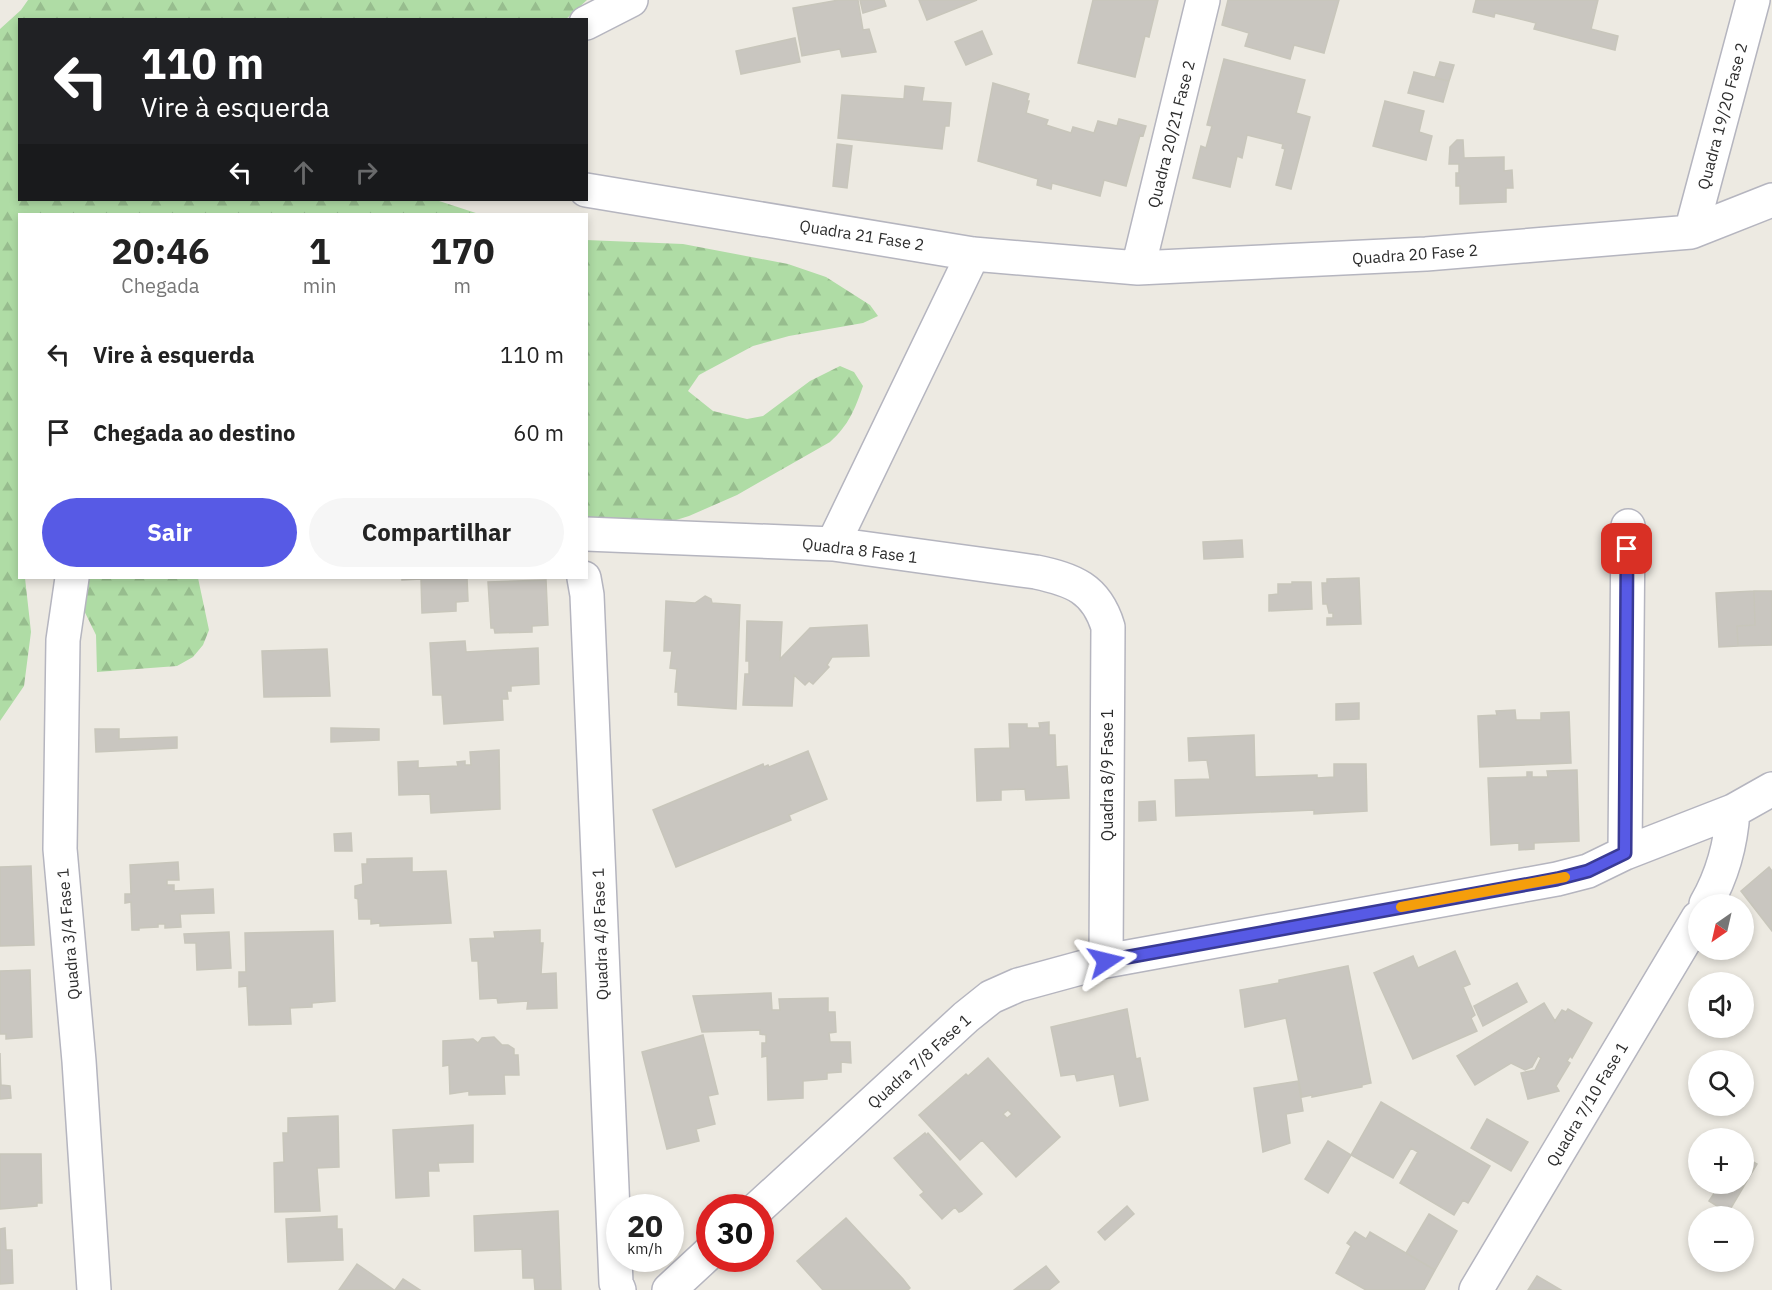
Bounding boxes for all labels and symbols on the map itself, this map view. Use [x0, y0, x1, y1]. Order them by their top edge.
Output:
street label: Quadra 19/20 Fase 2 [1693, 40, 1751, 192]
street label: Quadra 20/21 Fase 2 [1143, 58, 1199, 210]
street label: Quadra 21 Fase 2 [798, 215, 926, 255]
street label: Quadra 20 Fase 2 [1351, 240, 1479, 268]
pin [1601, 523, 1652, 574]
street label: Quadra 8 Fase 1 [801, 533, 919, 567]
street label: Quadra 8/9 Fase 1 [1097, 709, 1117, 841]
street label: Quadra 3/4 Fase 1 [52, 867, 84, 1001]
street label: Quadra 4/8 Fase 1 [588, 868, 612, 1000]
north arrow [1688, 894, 1754, 960]
position arrow [1074, 929, 1138, 993]
street label: Quadra 7/8 Fase 1 [863, 1009, 975, 1113]
street label: Quadra 7/10 Fase 1 [1542, 1038, 1632, 1170]
speed limit sign: 30 [696, 1194, 774, 1272]

